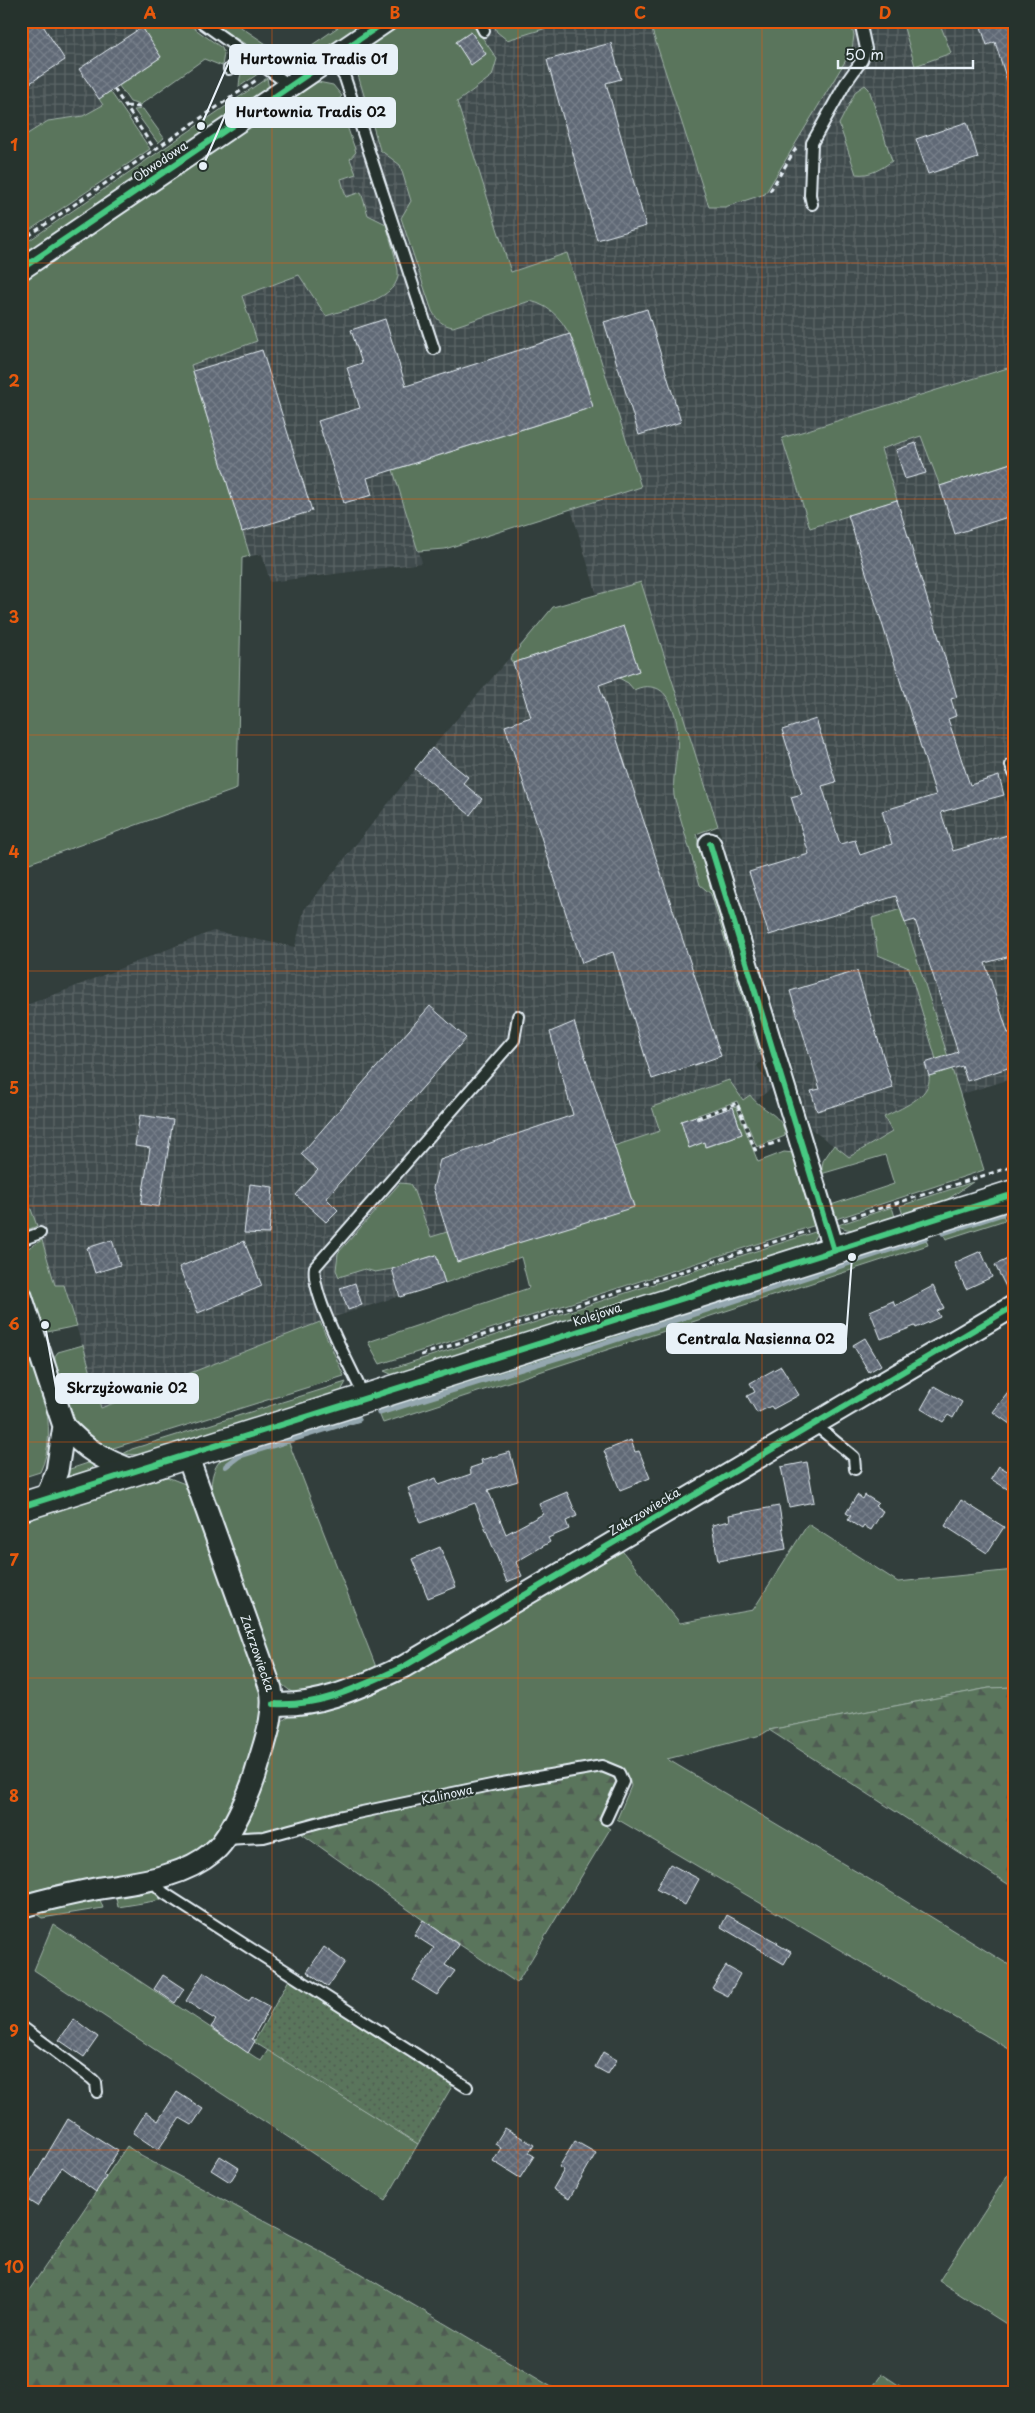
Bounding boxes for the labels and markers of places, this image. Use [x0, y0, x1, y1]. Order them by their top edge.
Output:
callout: Hurtownia Tradis 01 [230, 45, 397, 74]
callout: Hurtownia Tradis 02 [226, 98, 395, 127]
callout: Centrala Nasienna 02 [667, 1324, 846, 1353]
callout: Skrzyżowanie 02 [56, 1374, 198, 1403]

